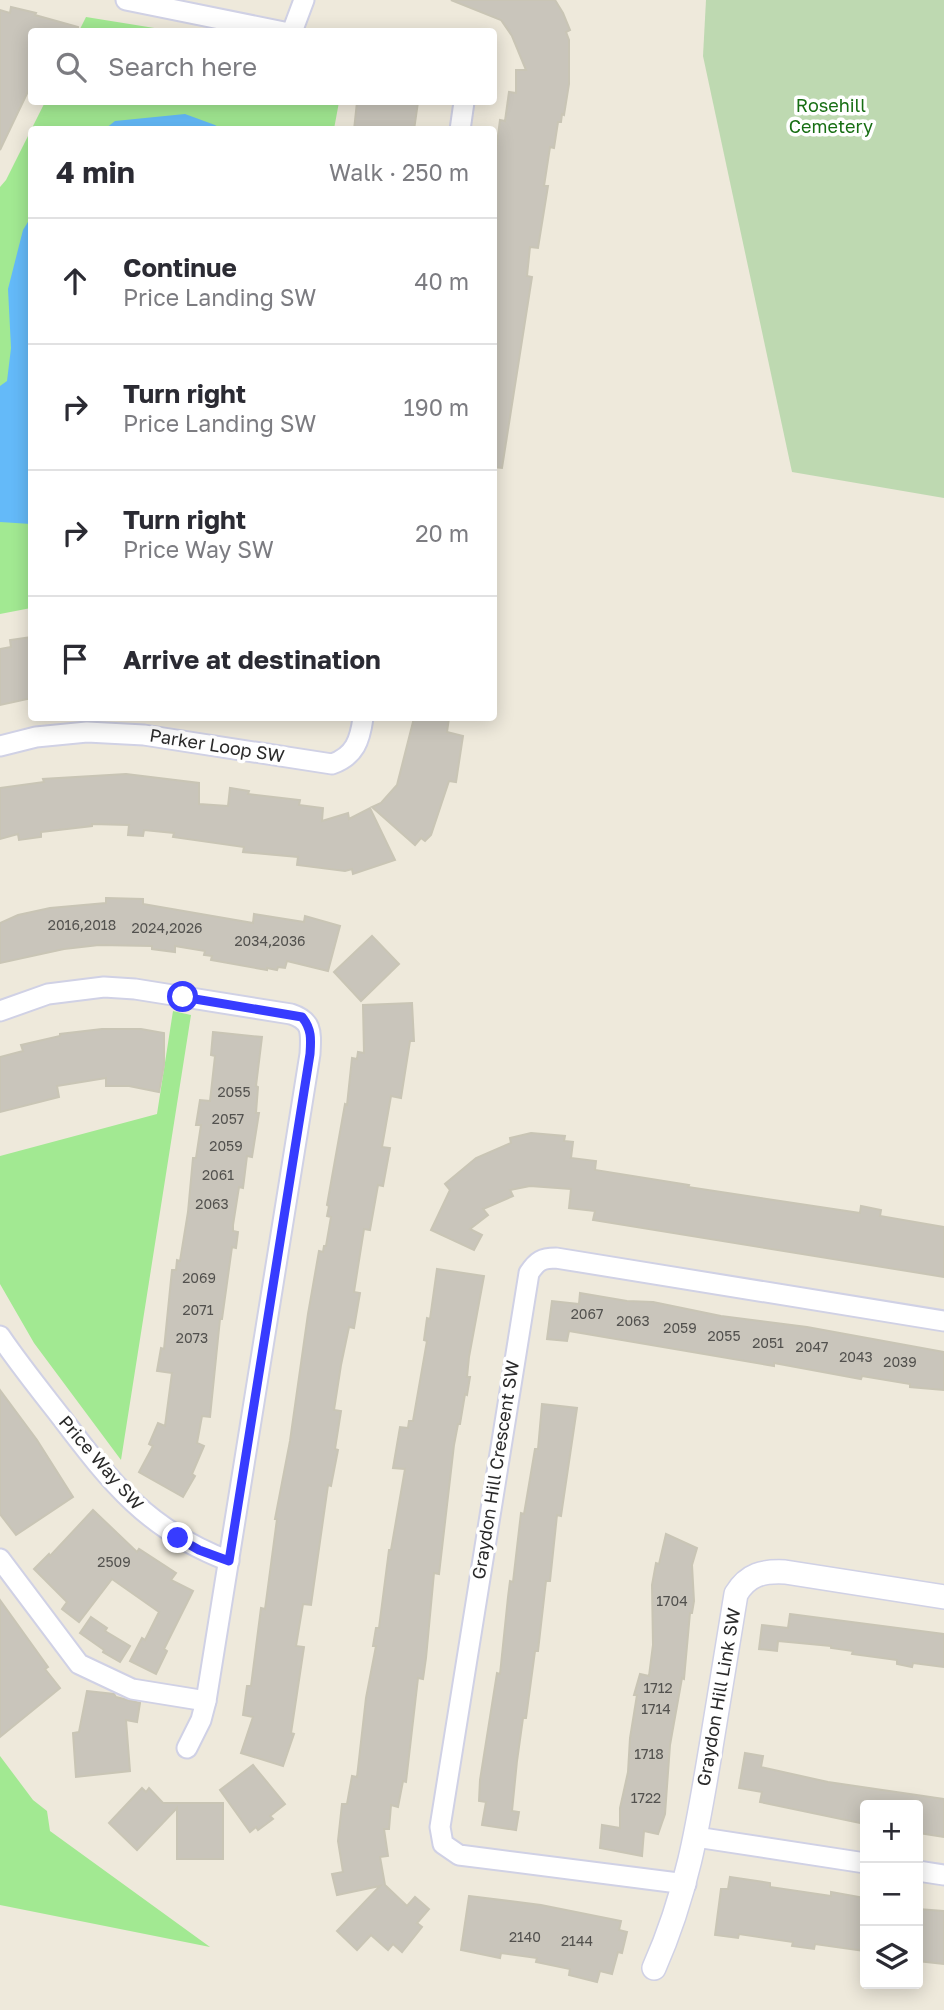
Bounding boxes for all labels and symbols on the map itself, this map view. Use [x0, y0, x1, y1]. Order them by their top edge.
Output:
park label: Rosehill Cemetery [789, 94, 873, 137]
street label: Parker Loop SW [148, 723, 286, 767]
house number: 2016,2018 [48, 916, 116, 933]
house number: 2024,2026 [131, 919, 203, 936]
house number: 2034,2036 [234, 932, 306, 949]
route start [167, 981, 198, 1012]
house number: 2055 [217, 1083, 251, 1100]
house number: 2057 [212, 1110, 244, 1127]
house number: 2059 [209, 1137, 243, 1154]
house number: 2061 [202, 1166, 234, 1183]
house number: 2063 [195, 1195, 229, 1212]
house number: 2069 [182, 1269, 216, 1286]
house number: 2071 [182, 1301, 214, 1318]
house number: 2067 [571, 1305, 603, 1322]
house number: 2063 [616, 1312, 650, 1329]
house number: 2059 [663, 1319, 697, 1336]
house number: 2055 [707, 1327, 741, 1344]
house number: 2073 [176, 1329, 208, 1346]
house number: 2051 [752, 1334, 784, 1351]
house number: 2047 [796, 1338, 828, 1355]
house number: 2043 [839, 1348, 873, 1365]
house number: 2039 [883, 1353, 917, 1370]
street label: Graydon Hill Crescent SW [467, 1359, 523, 1581]
street label: Price Way SW [55, 1411, 149, 1514]
route end [162, 1522, 193, 1553]
house number: 2509 [97, 1553, 131, 1570]
house number: 1704 [656, 1592, 688, 1609]
street label: Graydon Hill Link SW [692, 1606, 745, 1788]
house number: 1712 [643, 1679, 673, 1696]
house number: 1714 [641, 1700, 671, 1717]
house number: 1718 [634, 1745, 664, 1762]
house number: 1722 [631, 1789, 661, 1806]
house number: 2140 [509, 1928, 541, 1945]
house number: 2144 [561, 1932, 593, 1949]

